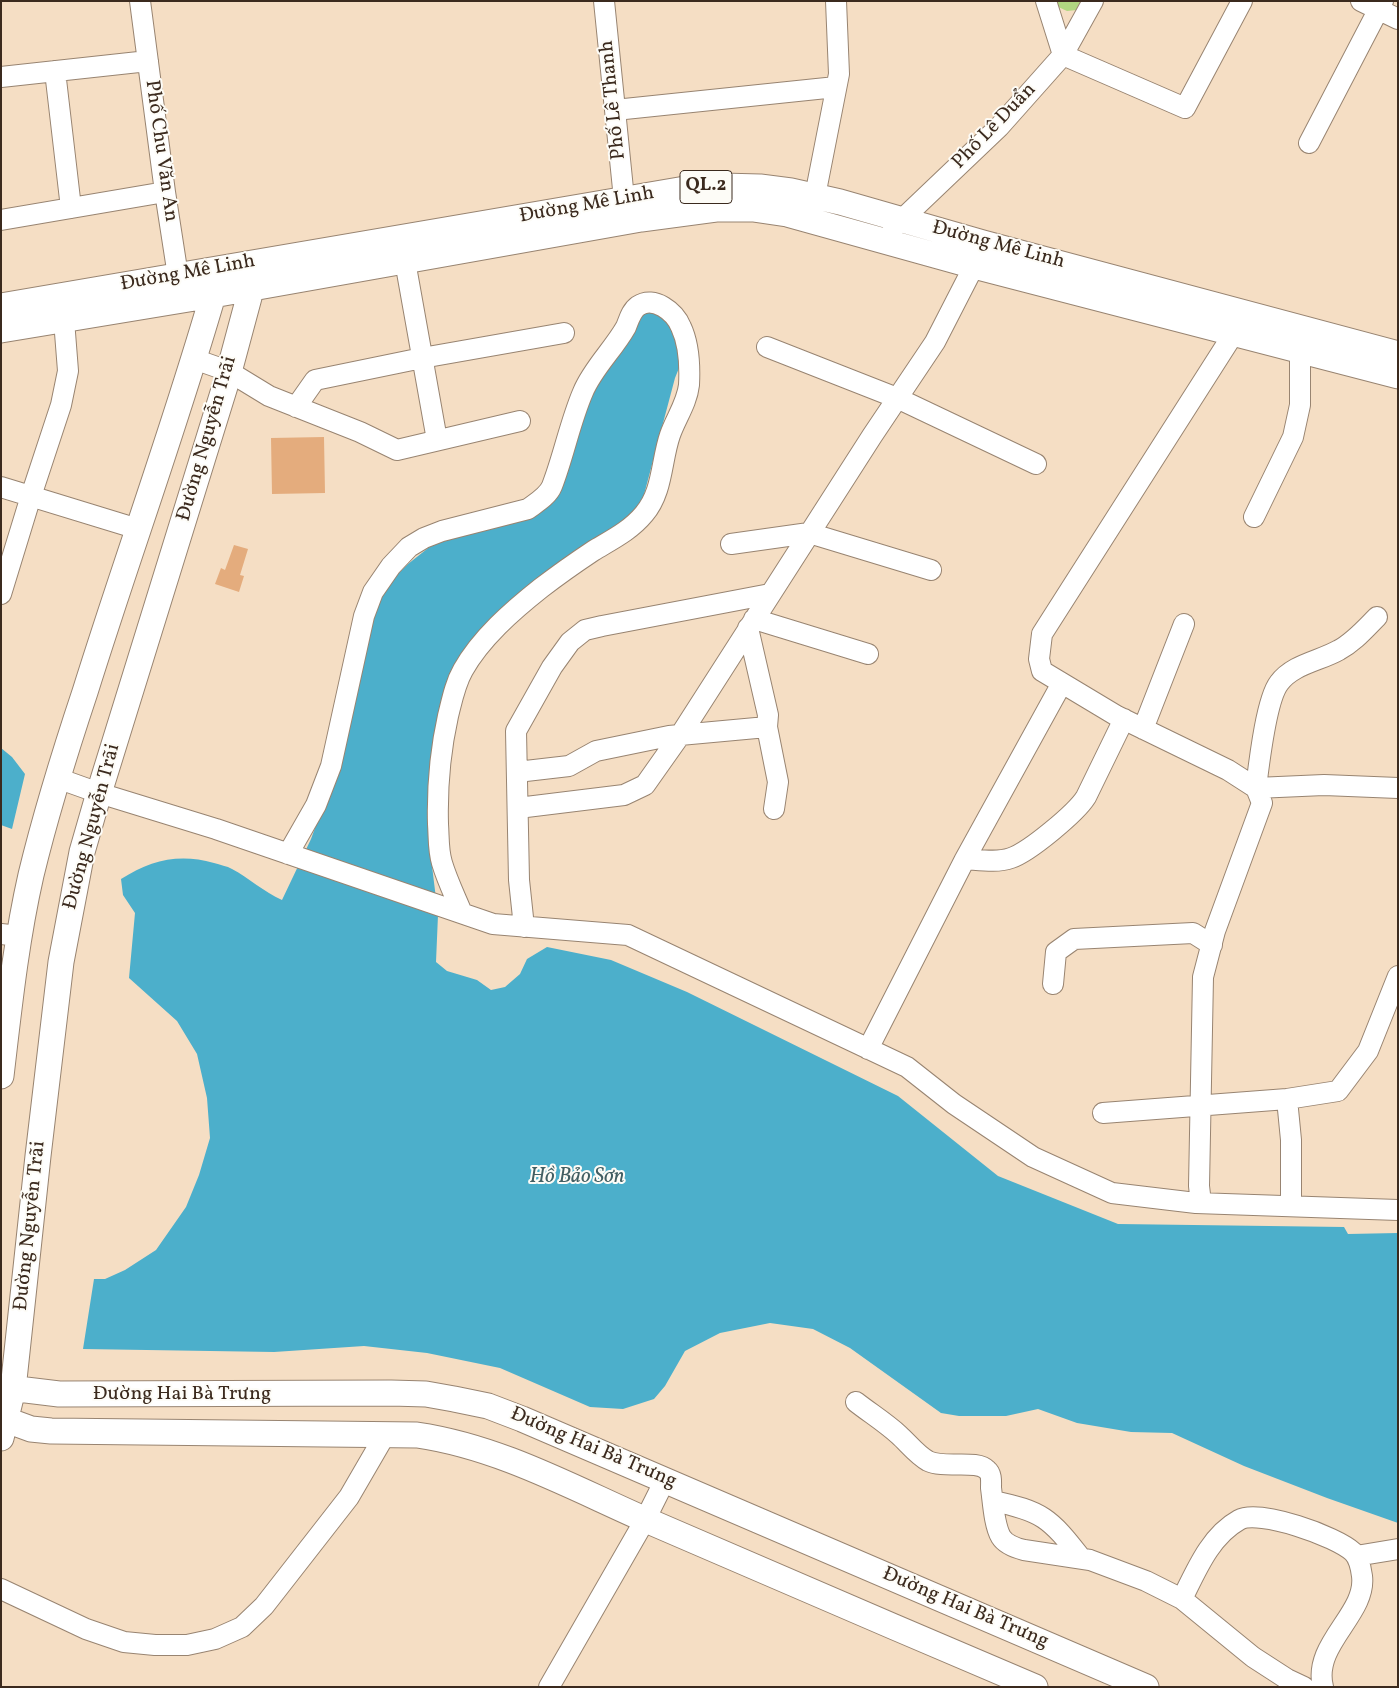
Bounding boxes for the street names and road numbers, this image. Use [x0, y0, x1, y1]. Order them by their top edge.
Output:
street label: Phố Lê Thanh [596, 39, 632, 161]
street label: Phố Chu Văn An [138, 78, 182, 224]
street label: Phố Lê Duẩn [948, 79, 1042, 175]
road number: QL.2 [680, 170, 732, 203]
street label: Đường Mê Linh [518, 182, 656, 230]
street label: Đường Mê Linh [929, 217, 1067, 275]
street label: Đường Mê Linh [119, 250, 257, 298]
street label: Đường Nguyễn Trãi [173, 354, 243, 524]
street label: Đường Nguyễn Trãi [59, 741, 127, 913]
street label: Đường Nguyễn Trãi [10, 1140, 52, 1312]
street label: Đường Hai Bà Trưng [93, 1383, 271, 1407]
street label: Đường Hai Bà Trưng [506, 1403, 680, 1495]
street label: Đường Hai Bà Trưng [878, 1563, 1052, 1655]

